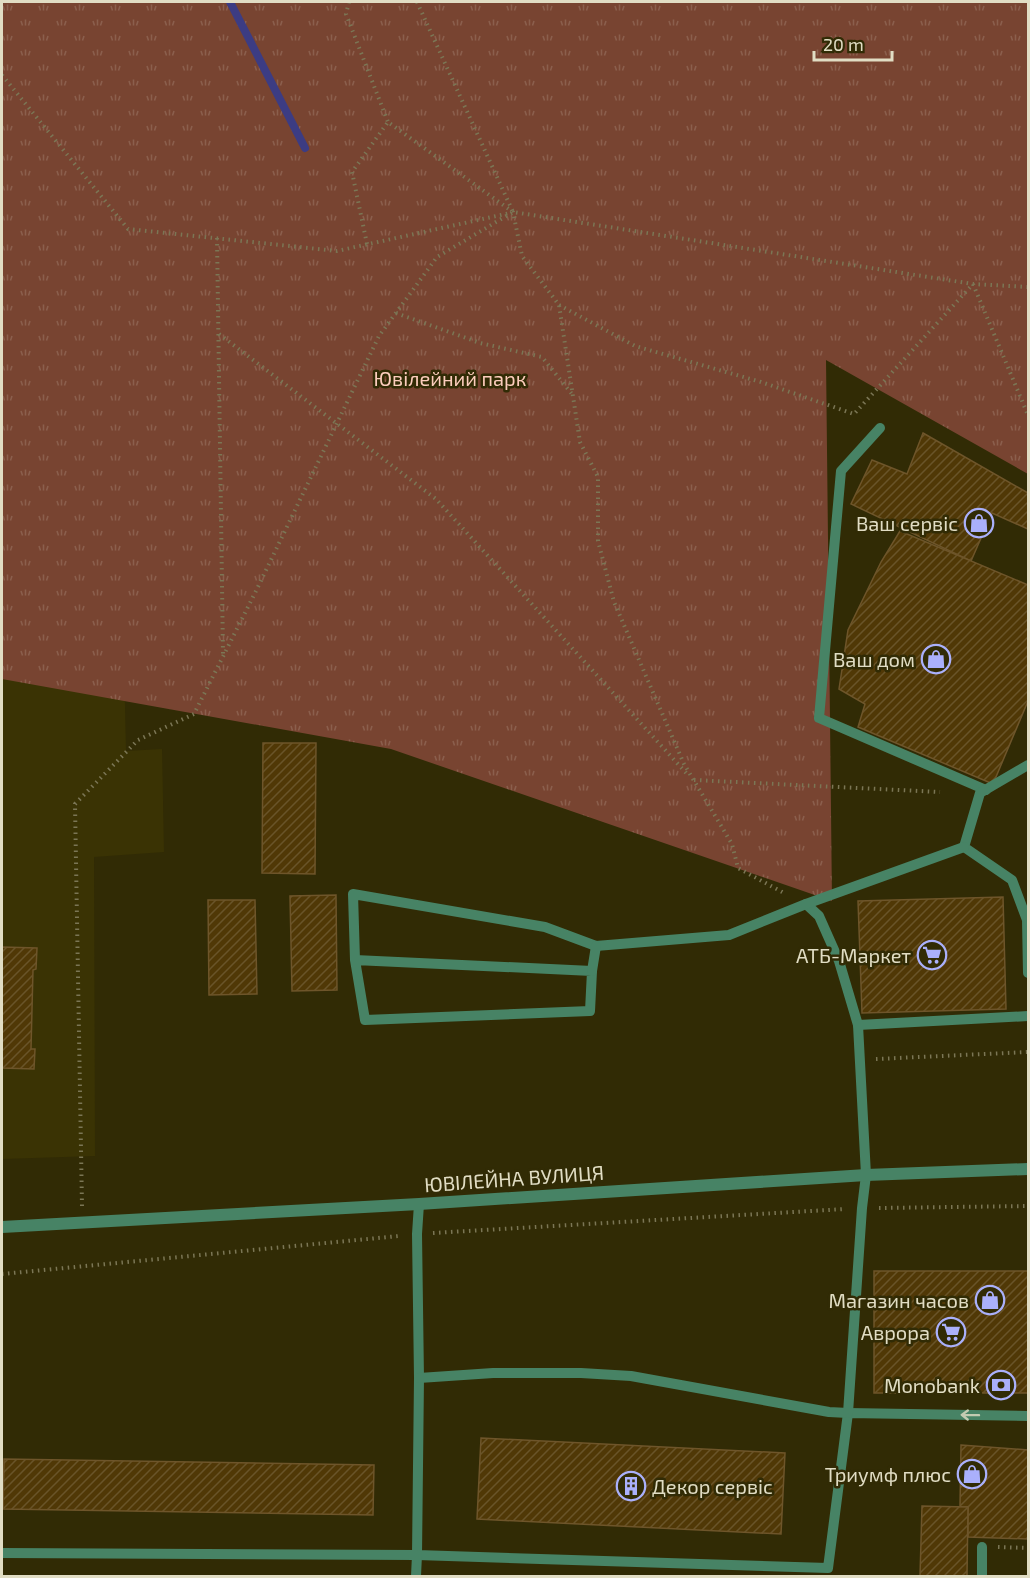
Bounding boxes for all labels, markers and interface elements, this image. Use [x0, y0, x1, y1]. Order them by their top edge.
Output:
scale bar [814, 24, 892, 62]
text: 20 m [823, 33, 864, 55]
park label: Ювілейний парк [374, 366, 527, 390]
shop icon: Ваш сервіс [963, 507, 995, 539]
place label: Ваш сервіс [856, 511, 958, 535]
shop icon: Ваш дом [920, 643, 952, 675]
place label: Ваш дом [833, 647, 915, 671]
supermarket icon: АТБ-Маркет [916, 939, 948, 971]
place label: АТБ-Маркет [796, 943, 911, 967]
street label: ЮВІЛЕЙНА ВУЛИЦЯ [423, 1160, 605, 1196]
shop icon: Магазин часов [974, 1284, 1006, 1316]
place label: Магазин часов [829, 1288, 969, 1312]
supermarket icon: Аврора [935, 1316, 967, 1348]
place label: Аврора [861, 1320, 930, 1344]
bank icon: Monobank [985, 1369, 1017, 1401]
place label: Monobank [884, 1373, 980, 1397]
one-way arrow [961, 1409, 981, 1421]
shop icon: Триумф плюс [956, 1458, 988, 1490]
place label: Триумф плюс [825, 1462, 951, 1487]
building icon: Декор сервіс [615, 1470, 647, 1502]
place label: Декор сервіс [652, 1474, 773, 1498]

